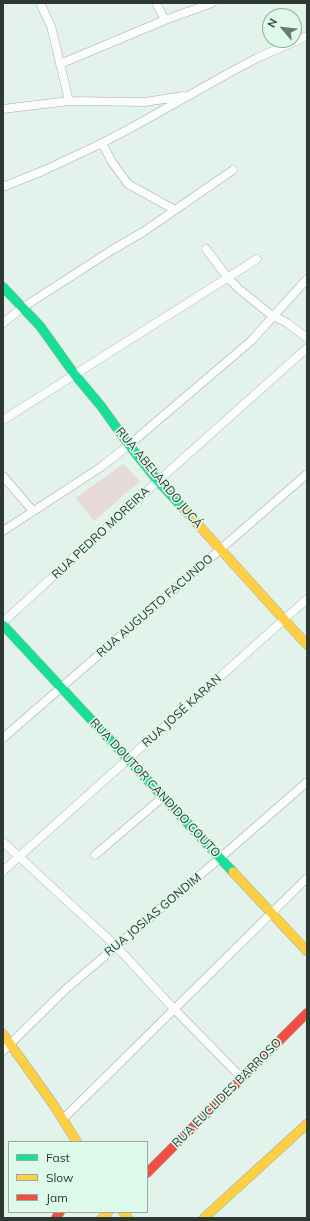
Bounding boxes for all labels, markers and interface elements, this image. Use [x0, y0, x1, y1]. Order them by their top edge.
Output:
north arrow [262, 8, 302, 48]
text: N [264, 16, 280, 30]
street label: RUA ABELARDO JUCÁ [113, 425, 205, 531]
street label: RUA PEDRO MOREIRA [49, 484, 153, 582]
street label: RUA AUGUSTO FACUNDO [94, 552, 216, 660]
street label: RUA JOSÉ KARAN [139, 672, 225, 750]
street label: RUA DOUTOR CANDIDO COUTO [87, 716, 223, 860]
street label: RUA JOSIAS GONDIM [102, 870, 204, 960]
street label: RUA EUCLIDES BARROSO [169, 1035, 285, 1151]
legend [8, 1141, 148, 1213]
text: Fast [46, 1150, 70, 1165]
text: Slow [46, 1170, 74, 1185]
text: Jam [46, 1190, 68, 1205]

